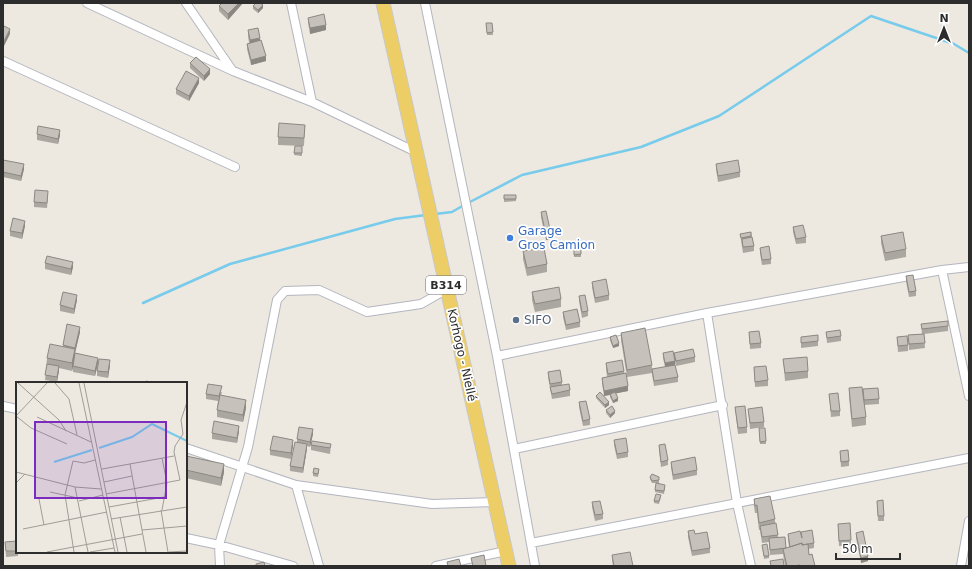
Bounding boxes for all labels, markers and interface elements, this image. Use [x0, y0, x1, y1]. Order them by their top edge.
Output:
north arrow [924, 8, 964, 48]
text: N [939, 12, 949, 25]
place label: Garage Gros Camion [518, 224, 595, 252]
marker: Garage Gros Camion [505, 233, 515, 243]
road number: B314 [426, 276, 466, 294]
street label: Korhogo - Niellé [444, 307, 480, 403]
place label: SIFO [524, 313, 552, 327]
marker: SIFO [511, 315, 521, 325]
inset map [16, 382, 187, 553]
scale bar [836, 535, 900, 561]
text: 50 m [842, 542, 873, 556]

